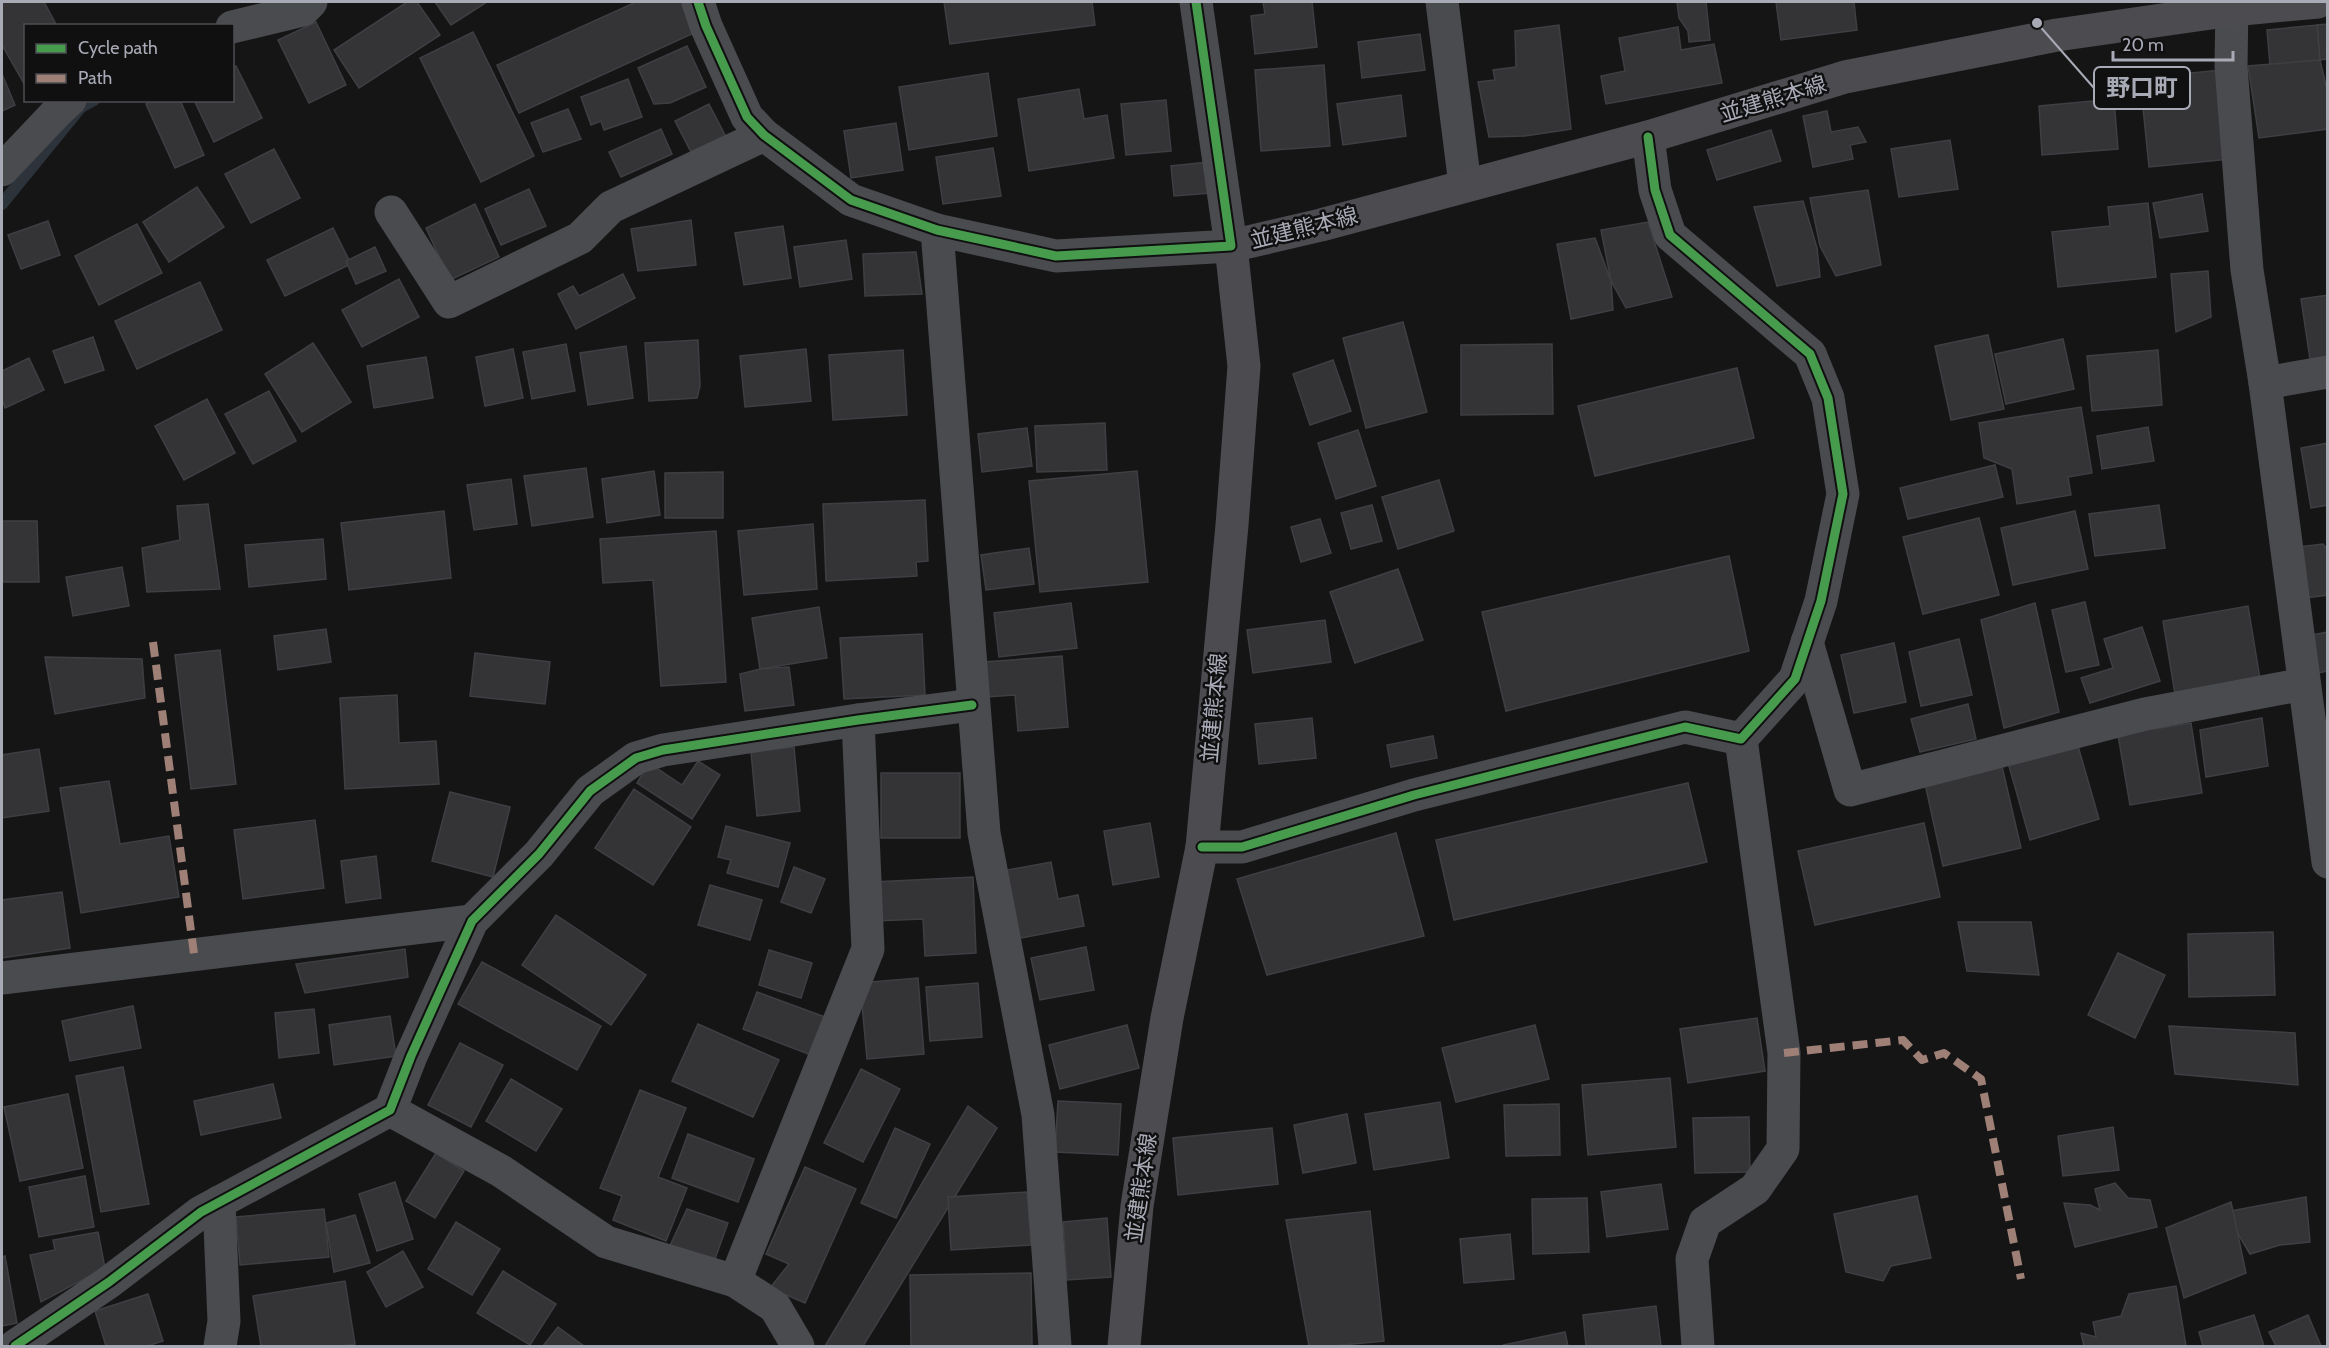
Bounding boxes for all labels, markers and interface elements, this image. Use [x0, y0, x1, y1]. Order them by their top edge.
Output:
legend [24, 24, 234, 102]
scale bar [2113, 24, 2233, 62]
text: 20 m [2122, 34, 2164, 56]
text: Cycle path [78, 37, 158, 59]
text: Path [78, 67, 112, 89]
callout: 野口町 [2094, 67, 2190, 109]
street label: 並建熊本線 [1716, 70, 1830, 128]
text: 野口町 [2106, 73, 2178, 102]
street label: 並建熊本線 [1247, 202, 1361, 254]
street label: 並建熊本線 [1196, 652, 1232, 764]
street label: 並建熊本線 [1120, 1132, 1162, 1244]

